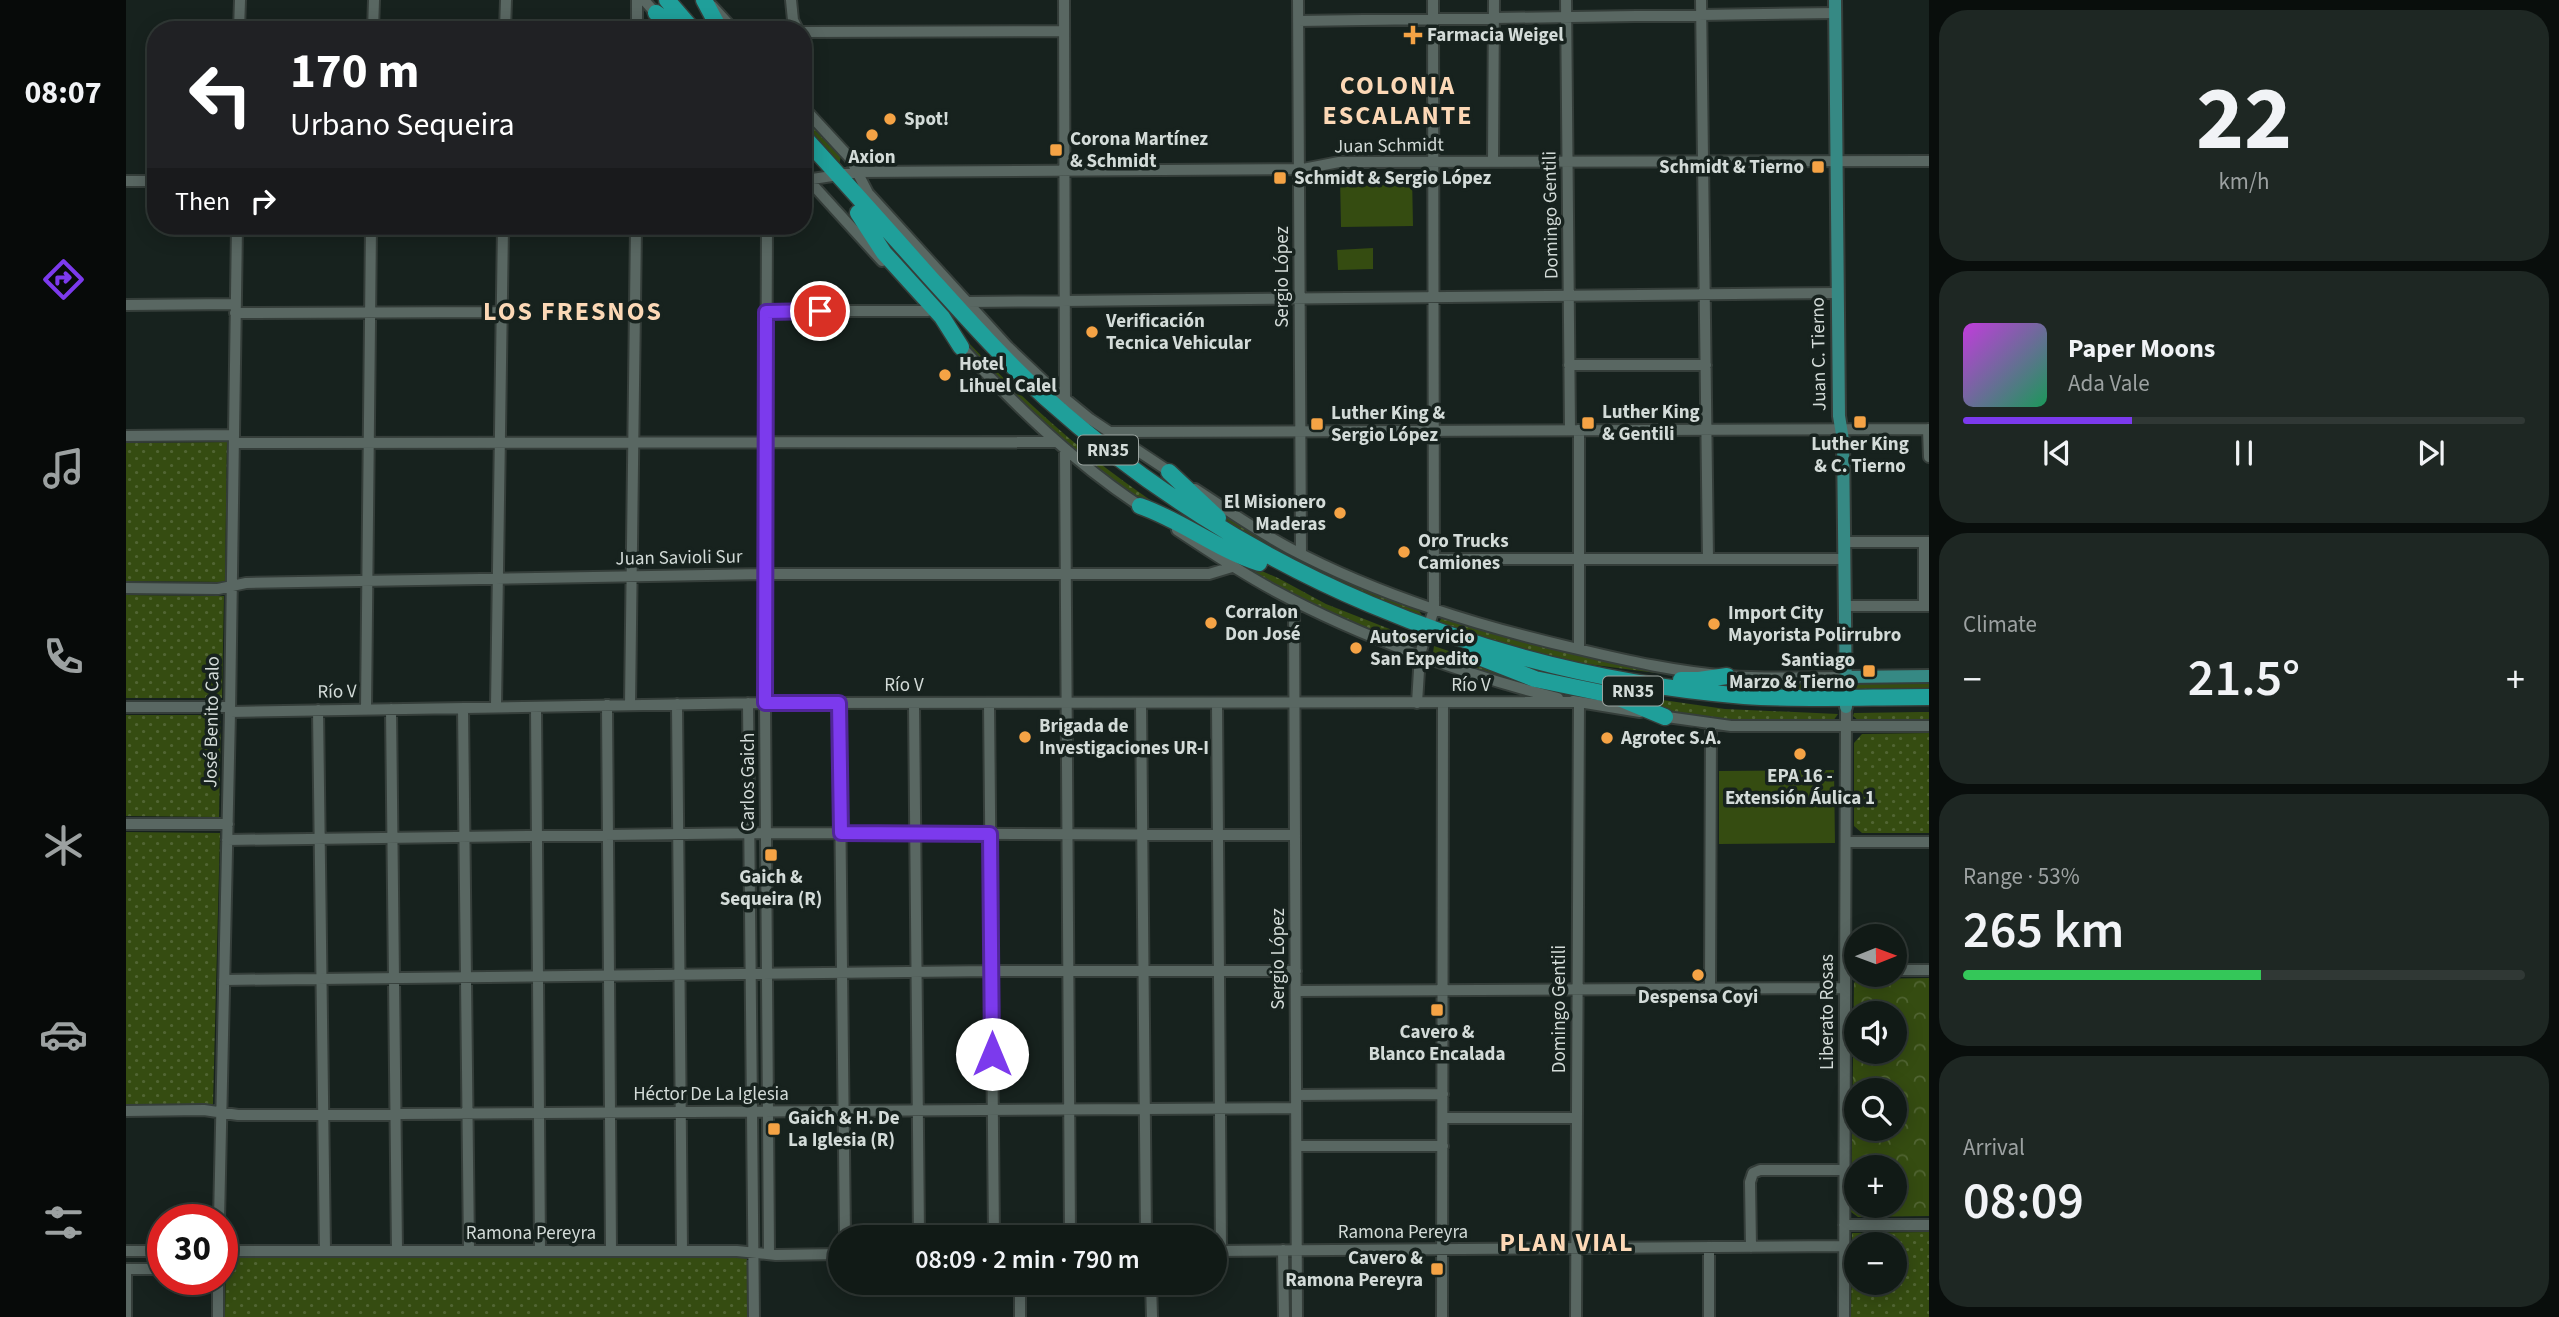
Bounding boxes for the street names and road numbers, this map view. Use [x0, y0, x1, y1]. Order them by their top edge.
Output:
street label: Juan Schmidt [1334, 132, 1445, 160]
street label: Domingo Gentili [1536, 151, 1566, 279]
street label: Sergio López [1269, 226, 1296, 328]
street label: Juan C. Tierno [1805, 297, 1833, 411]
road number: RN35 [1078, 436, 1138, 464]
street label: Juan Savioli Sur [615, 543, 743, 573]
street label: José Benito Calo [197, 656, 227, 788]
street label: Río V [884, 672, 924, 699]
street label: Río V [1451, 672, 1491, 699]
road number: RN35 [1603, 676, 1663, 706]
street label: Río V [317, 678, 357, 706]
street label: Carlos Gaich [735, 733, 762, 831]
street label: Sergio López [1265, 908, 1292, 1010]
street label: Domingo Gentili [1546, 945, 1573, 1073]
street label: Liberato Rosas [1814, 954, 1841, 1070]
street label: Héctor De La Iglesia [633, 1081, 789, 1108]
street label: Ramona Pereyra [1338, 1219, 1468, 1246]
street label: Ramona Pereyra [466, 1220, 596, 1247]

